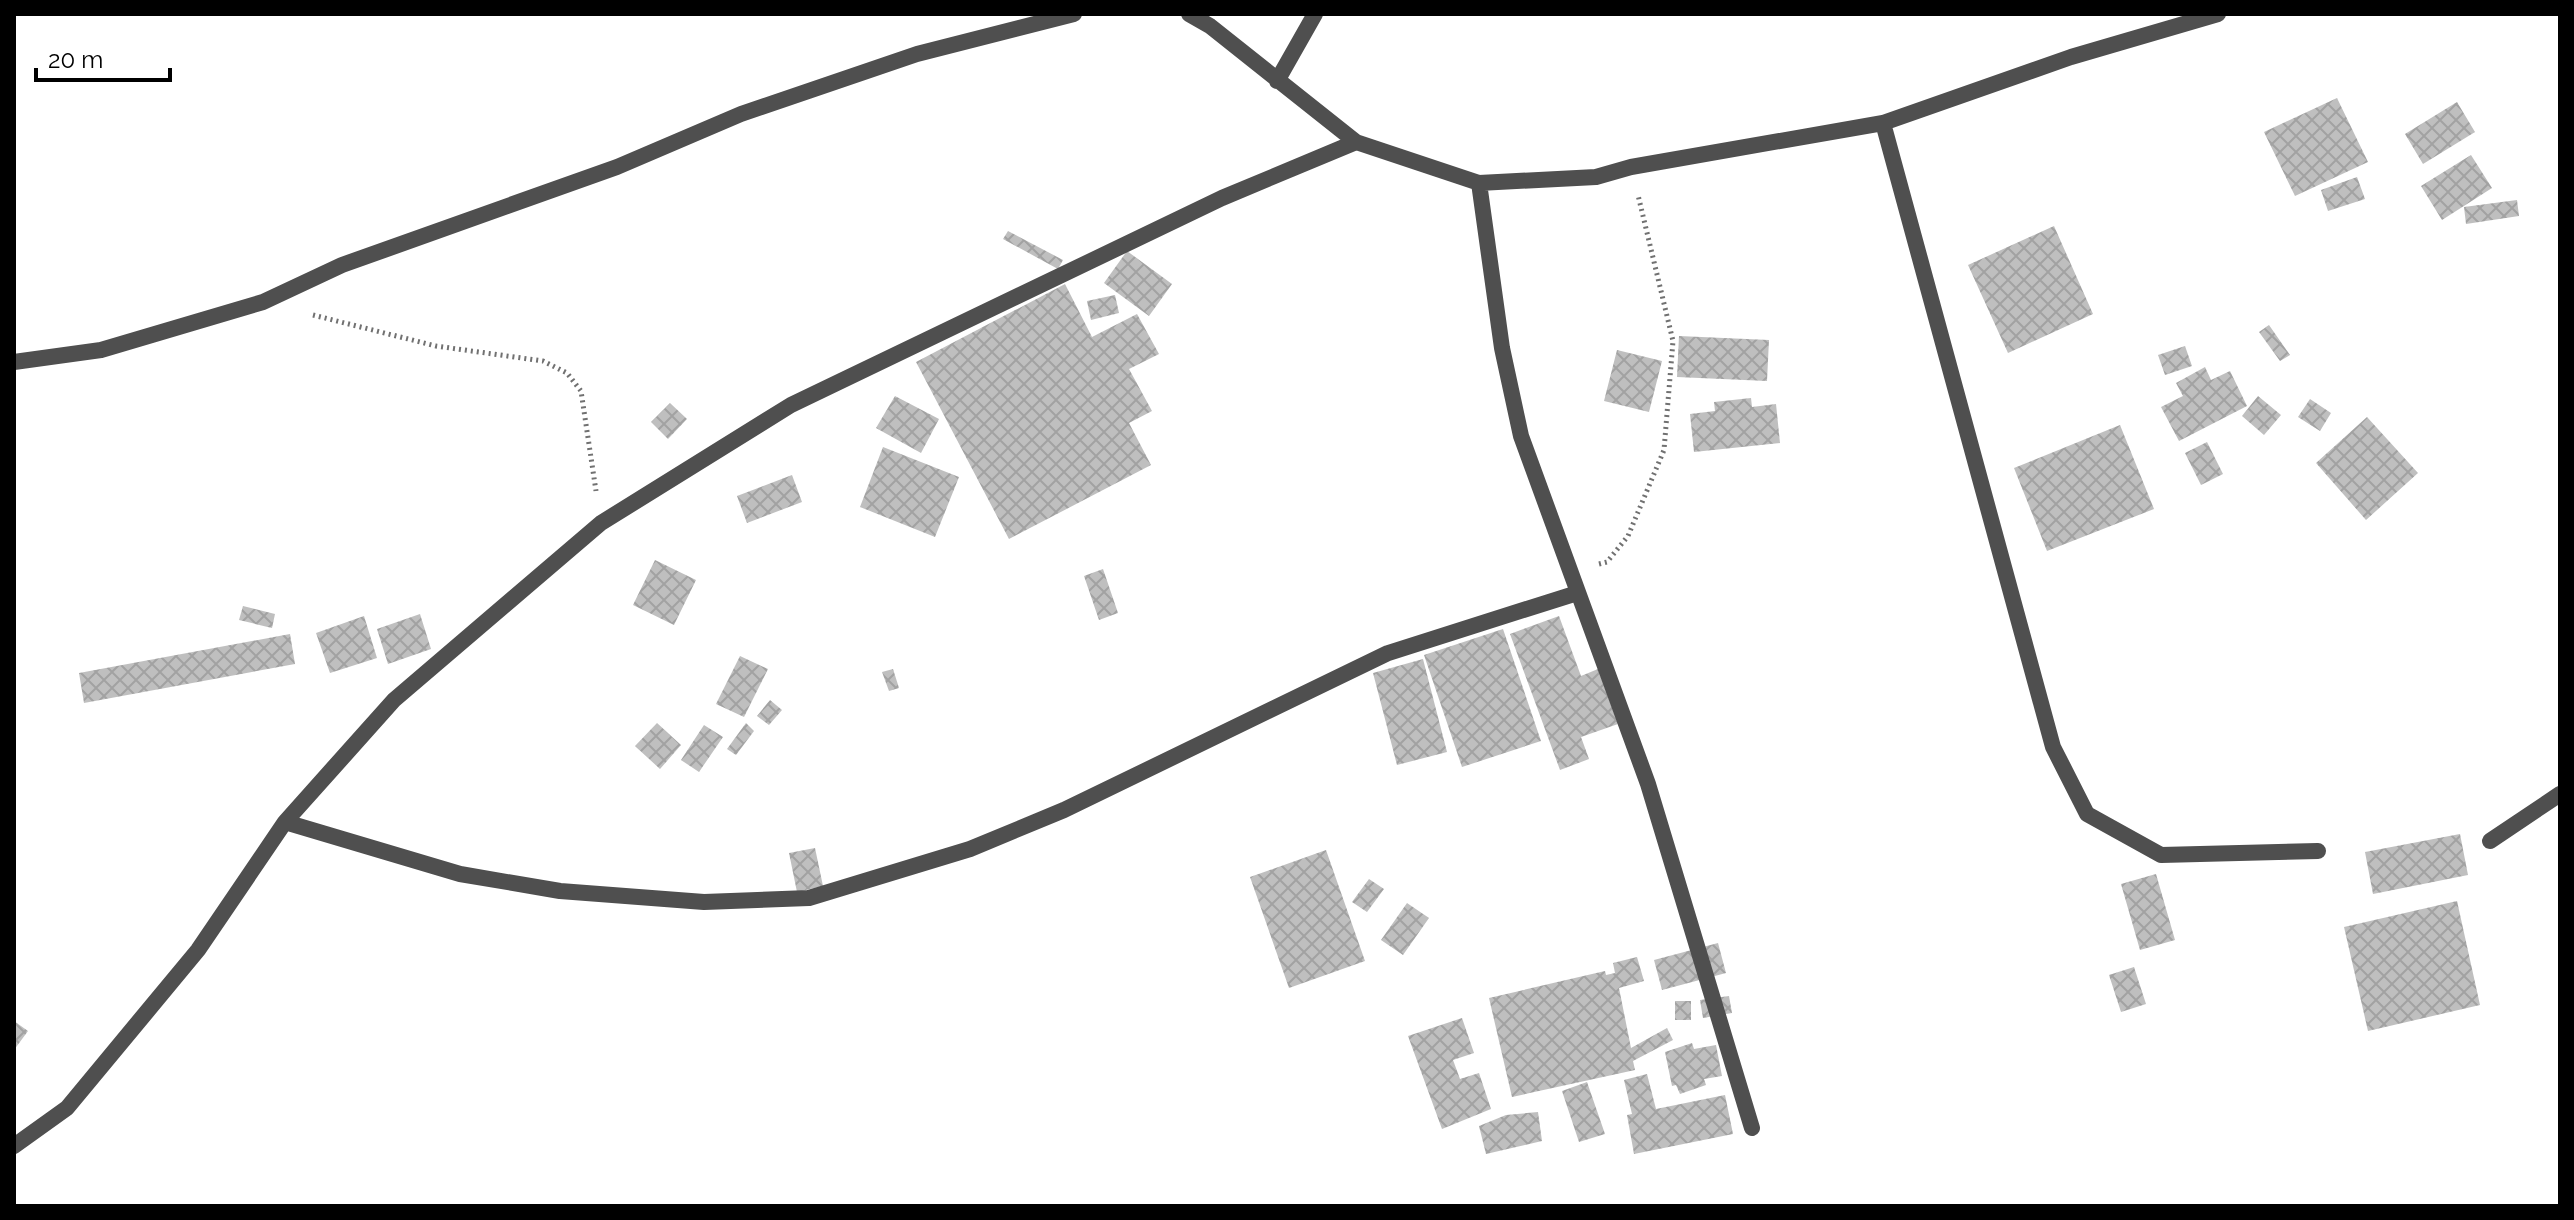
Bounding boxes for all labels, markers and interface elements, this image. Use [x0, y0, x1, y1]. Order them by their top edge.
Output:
scale bar [36, 32, 170, 82]
text: 20 m [48, 45, 103, 74]

